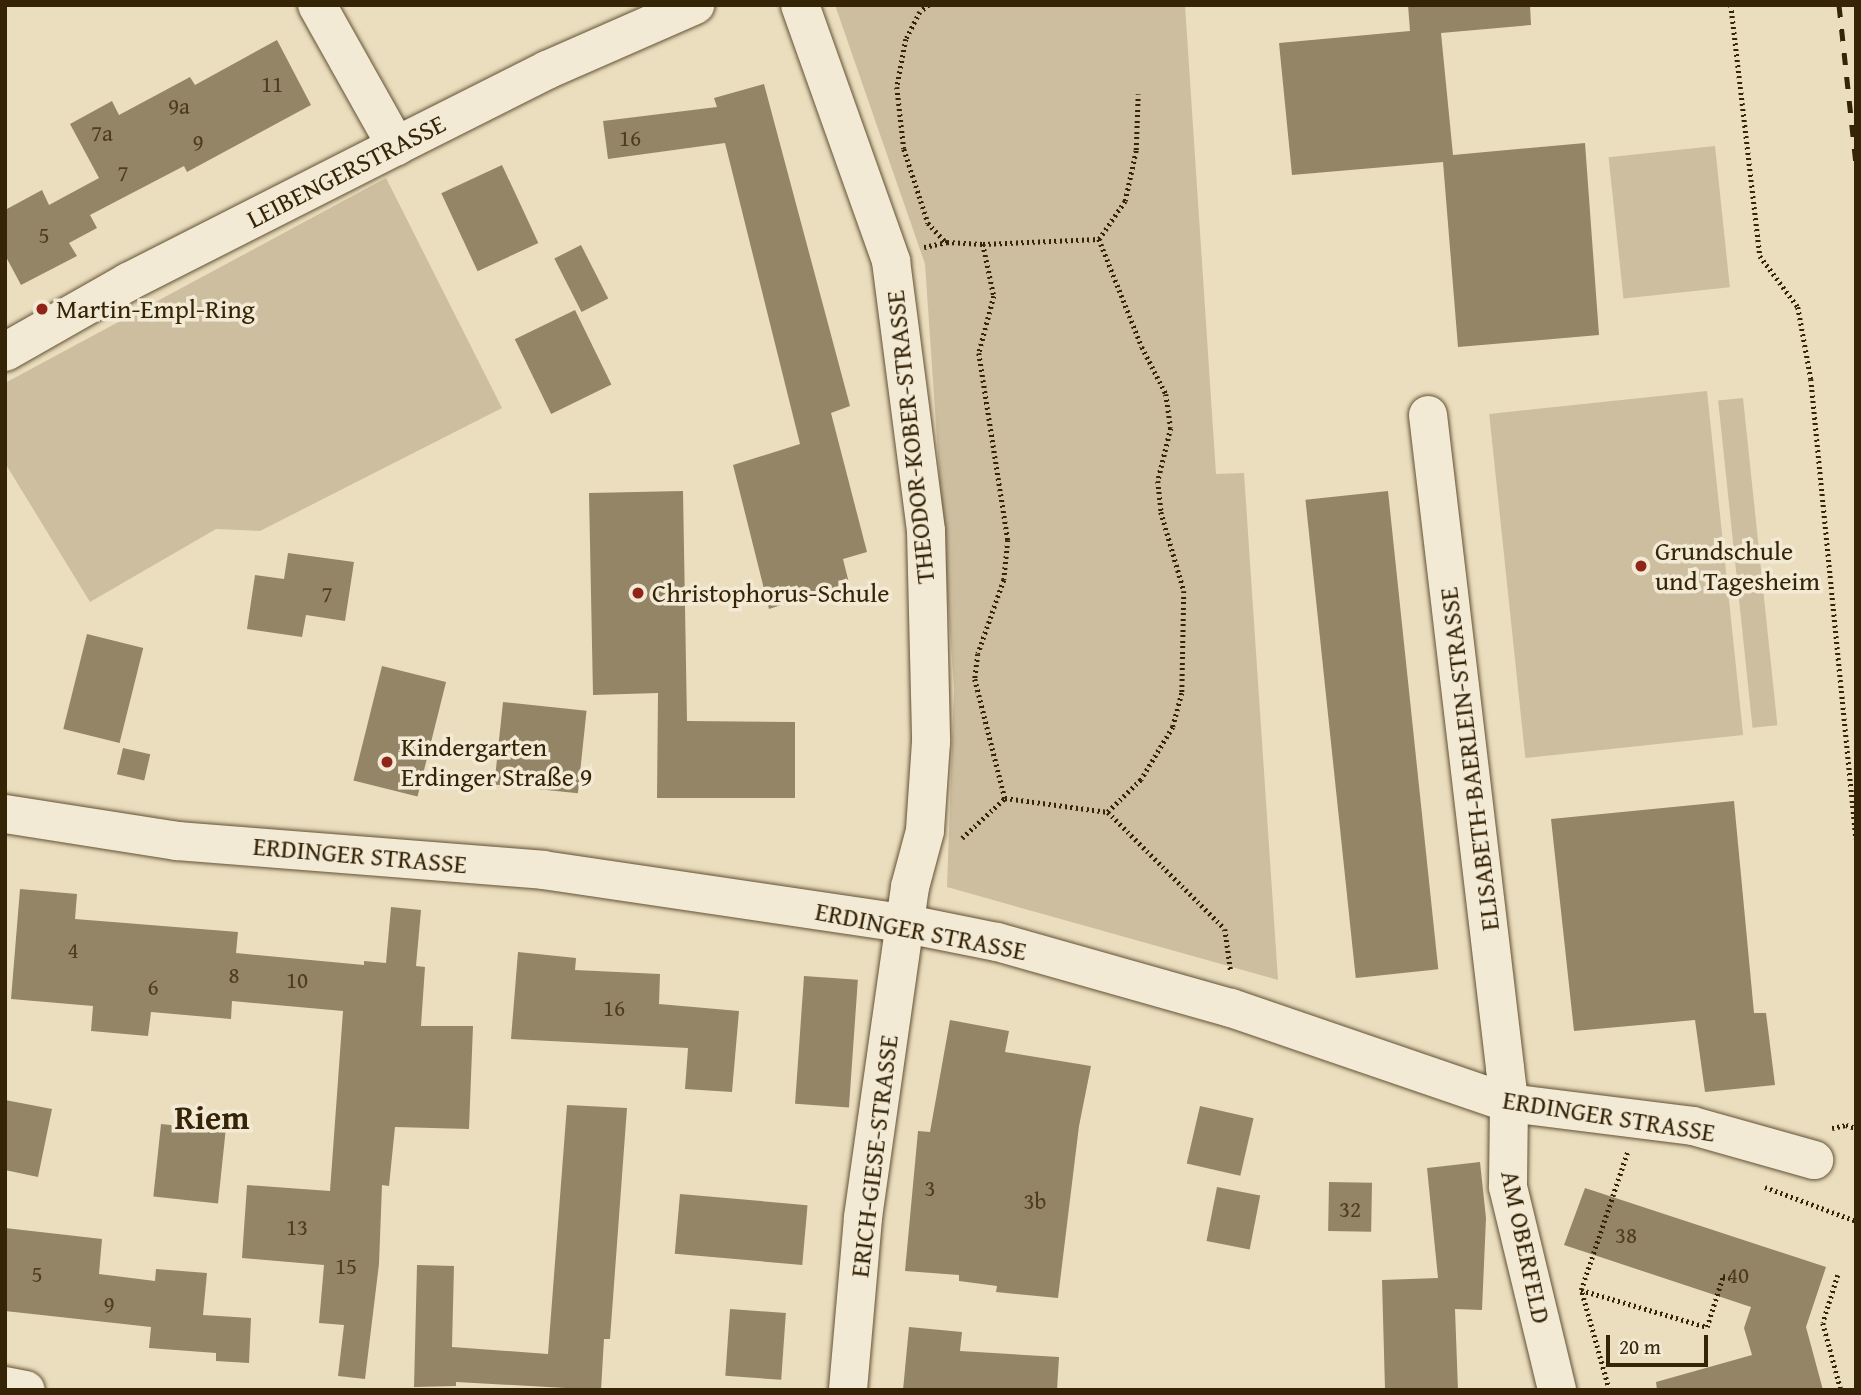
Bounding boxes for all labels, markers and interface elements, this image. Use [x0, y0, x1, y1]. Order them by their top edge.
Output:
house number: 11 [261, 70, 283, 98]
house number: 9a [168, 92, 190, 120]
street label: LEIBENGERSTRASSE [241, 107, 451, 235]
house number: 7a [91, 119, 113, 147]
house number: 16 [619, 124, 641, 152]
house number: 9 [192, 128, 204, 156]
house number: 7 [117, 159, 129, 187]
house number: 5 [38, 221, 50, 249]
street label: THEODOR-KOBER-STRASSE [879, 289, 941, 585]
place label: Martin-Empl-Ring [56, 293, 255, 325]
marker: Martin-Empl-Ring [34, 301, 50, 317]
place label: Grundschule und Tagesheim [1655, 535, 1820, 596]
marker: Grundschule und Tagesheim [1633, 558, 1649, 574]
place label: Christophorus-Schule [652, 577, 889, 609]
house number: 7 [321, 580, 333, 608]
marker: Christophorus-Schule [630, 585, 646, 601]
street label: ELISABETH-BAERLEIN-STRASSE [1432, 585, 1506, 933]
place label: Kindergarten Erdinger Straße 9 [401, 731, 592, 792]
marker: Kindergarten Erdinger Straße 9 [379, 754, 395, 770]
street label: ERDINGER STRASSE [252, 830, 468, 880]
street label: ERDINGER STRASSE [813, 895, 1029, 967]
house number: 4 [67, 936, 79, 964]
house number: 8 [228, 961, 240, 989]
house number: 10 [286, 966, 308, 994]
house number: 6 [147, 973, 159, 1001]
house number: 16 [603, 994, 625, 1022]
street label: ERICH-GIESE-STRASSE [844, 1033, 904, 1279]
street label: ERDINGER STRASSE [1501, 1084, 1717, 1148]
district label: Riem [174, 1098, 250, 1138]
street label: AM OBERFELD [1495, 1168, 1557, 1326]
house number: 3 [924, 1174, 936, 1202]
house number: 3b [1024, 1187, 1046, 1215]
house number: 32 [1339, 1195, 1361, 1223]
house number: 13 [286, 1213, 308, 1241]
house number: 38 [1615, 1221, 1637, 1249]
house number: 15 [335, 1252, 357, 1280]
house number: 5 [31, 1260, 43, 1288]
house number: 40 [1727, 1261, 1749, 1289]
house number: 9 [103, 1290, 115, 1318]
scale bar [1609, 1322, 1710, 1366]
text: 20 m [1619, 1331, 1661, 1362]

